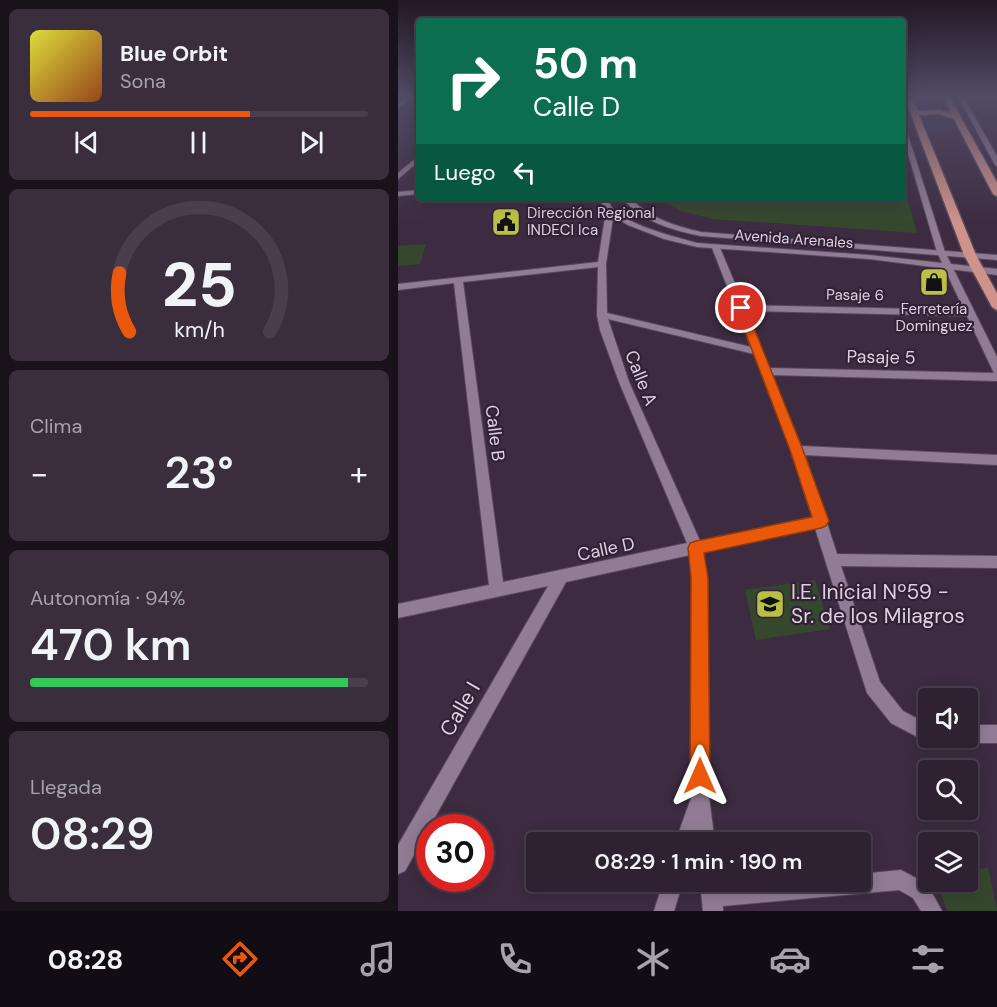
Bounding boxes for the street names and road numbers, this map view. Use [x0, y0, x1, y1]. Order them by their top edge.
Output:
street label: Avenida Arenales [734, 225, 854, 253]
street label: Pasaje 6 [826, 284, 884, 306]
street label: Pasaje 5 [846, 344, 916, 370]
street label: Calle A [619, 347, 663, 409]
street label: Calle B [480, 403, 510, 463]
street label: Calle D [575, 531, 637, 567]
street label: Calle I [433, 677, 487, 741]

